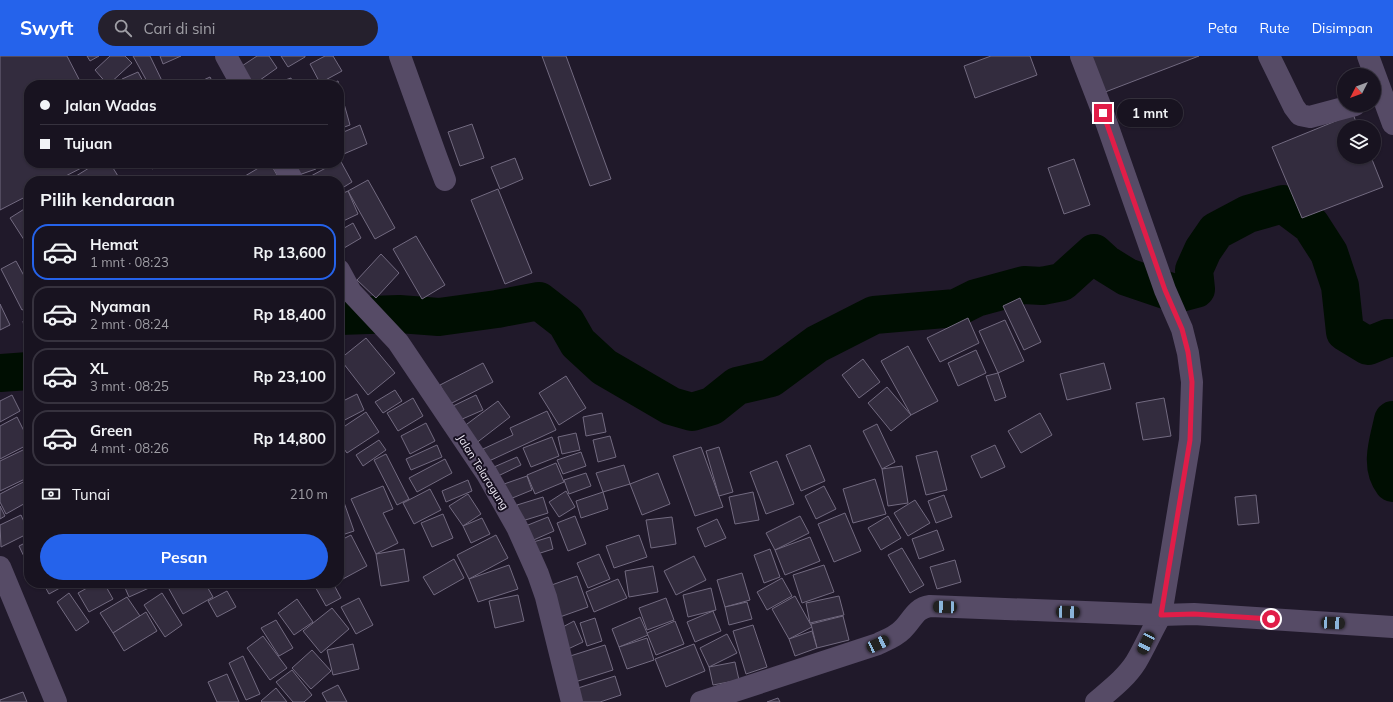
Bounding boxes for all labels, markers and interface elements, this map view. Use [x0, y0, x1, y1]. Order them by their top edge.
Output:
search box [98, 10, 378, 46]
text: Swyft [20, 16, 74, 40]
icon: search [112, 17, 134, 39]
text: Cari di sini [144, 19, 215, 38]
text: Peta [1208, 19, 1237, 37]
text: Rute [1259, 19, 1290, 37]
text: Disimpan [1312, 19, 1373, 37]
north arrow [1337, 68, 1381, 112]
map controls [1337, 68, 1381, 164]
text: Jalan Wadas [64, 96, 156, 115]
callout: 1 mnt [1117, 99, 1183, 127]
route end [1094, 104, 1112, 122]
text: 1 mnt [1132, 105, 1168, 121]
button: layers [1337, 120, 1381, 164]
text: Tujuan [64, 134, 112, 153]
text: Pilih kendaraan [40, 188, 175, 211]
icon: car [42, 234, 78, 270]
text: Hemat [90, 235, 138, 254]
text: Rp 13,600 [253, 243, 326, 262]
text: 1 mnt · 08:23 [90, 254, 169, 270]
icon: car [42, 296, 78, 332]
text: Nyaman [90, 297, 150, 316]
text: Rp 18,400 [253, 305, 326, 324]
text: 2 mnt · 08:24 [90, 316, 169, 332]
icon: car [42, 358, 78, 394]
text: XL [90, 359, 108, 378]
text: Rp 23,100 [253, 367, 326, 386]
text: 3 mnt · 08:25 [90, 378, 169, 394]
icon: car [42, 420, 78, 456]
text: Green [90, 421, 132, 440]
text: Rp 14,800 [253, 429, 326, 448]
street label: Jalan Telaragung [454, 432, 512, 512]
text: 4 mnt · 08:26 [90, 440, 169, 456]
icon: cash [40, 483, 62, 505]
text: Tunai [72, 485, 110, 504]
text: 210 m [290, 486, 328, 502]
button: Pesan [40, 534, 328, 580]
car [933, 601, 957, 613]
car [1056, 606, 1080, 618]
route start [1262, 610, 1280, 628]
car [1321, 616, 1345, 630]
car [1135, 630, 1157, 656]
car [865, 633, 891, 655]

